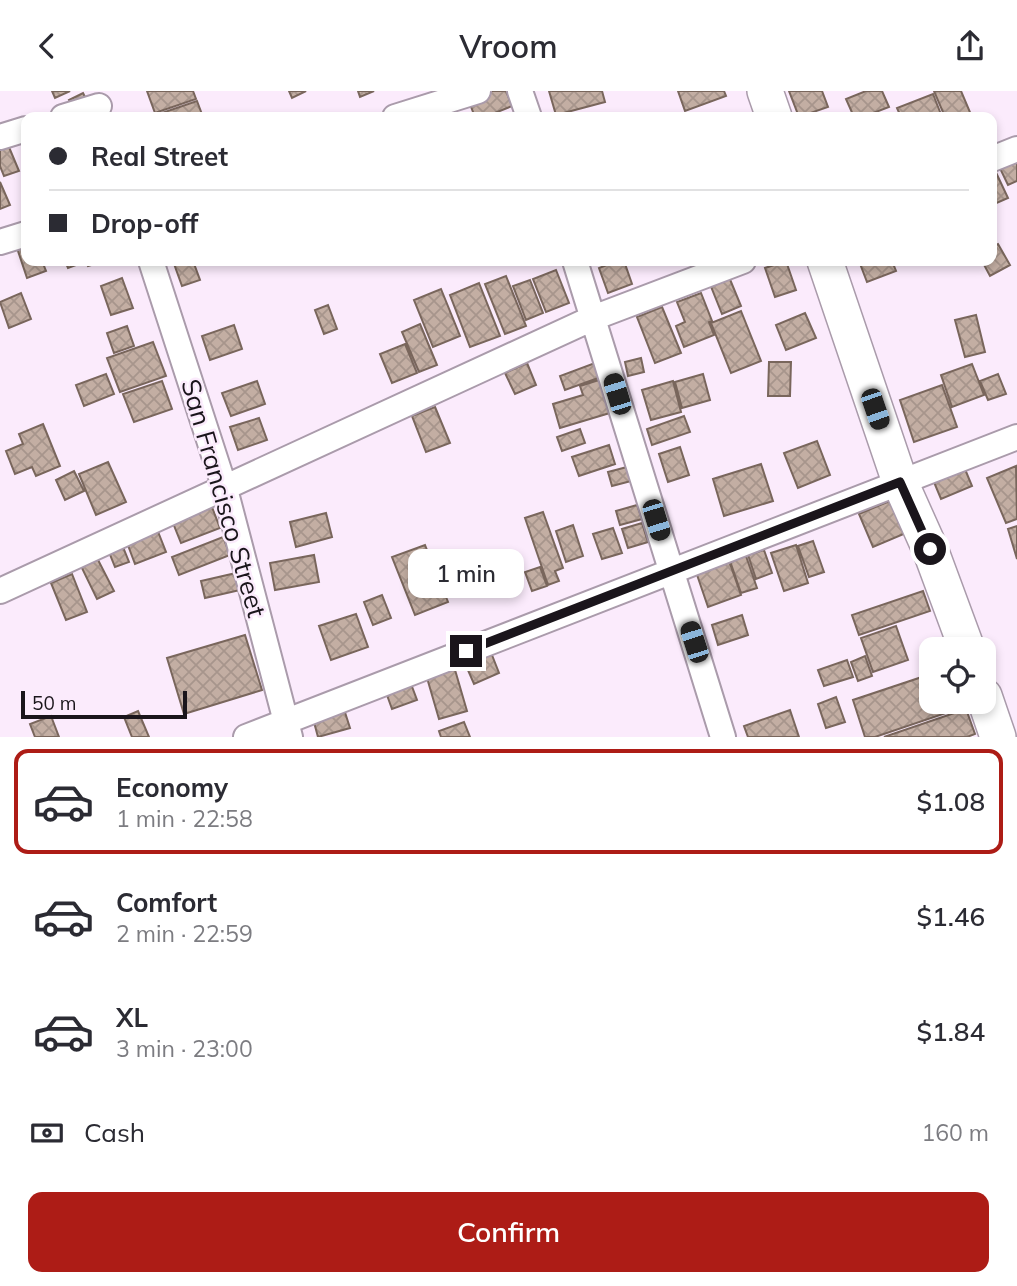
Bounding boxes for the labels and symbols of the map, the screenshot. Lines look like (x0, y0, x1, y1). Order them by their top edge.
car (601, 371, 634, 417)
street label: San Francisco Street (174, 375, 274, 621)
car (859, 386, 892, 432)
car (640, 497, 673, 543)
route start (914, 533, 946, 565)
callout: 1 min (408, 549, 524, 599)
car (678, 619, 711, 665)
route end (450, 635, 482, 667)
scale bar (21, 687, 187, 719)

